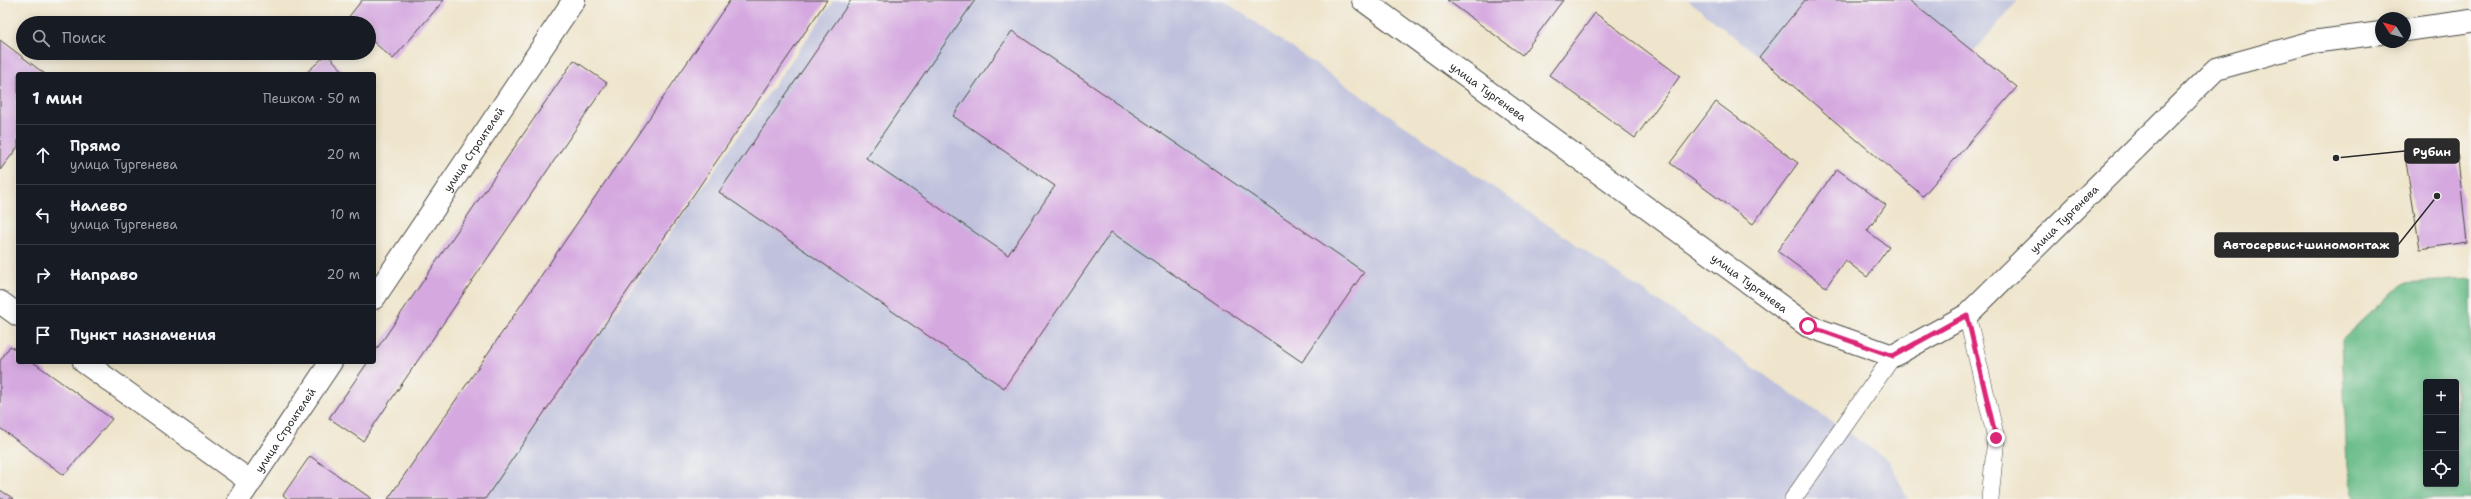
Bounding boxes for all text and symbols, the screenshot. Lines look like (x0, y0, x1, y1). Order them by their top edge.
north arrow (2375, 12, 2411, 48)
search box (16, 16, 376, 60)
icon: search (30, 27, 52, 49)
text: Поиск (62, 28, 106, 48)
street label: улица Тургенева (1447, 59, 1529, 125)
text: 1 мин (32, 87, 82, 109)
text: Пешком · 50 m (263, 90, 360, 107)
street label: улица Строителей (440, 104, 508, 195)
text: Прямо (70, 136, 120, 156)
callout: Рубин (2405, 139, 2459, 163)
icon: ahead (32, 144, 54, 166)
text: Рубин (2413, 144, 2451, 160)
text: 20 m (327, 146, 360, 163)
text: улица Тургенева (70, 156, 178, 173)
street label: улица Тургенева (2027, 182, 2102, 256)
text: Налево (70, 196, 128, 216)
icon: left (32, 204, 54, 226)
text: 10 m (330, 206, 360, 223)
text: улица Тургенева (70, 216, 178, 233)
callout: Автосервис+шиномонтаж (2215, 233, 2398, 257)
text: Автосервис+шиномонтаж (2223, 237, 2390, 253)
street label: улица Тургенева (1708, 250, 1791, 316)
icon: right (32, 264, 54, 286)
text: Направо (70, 265, 138, 285)
text: 20 m (327, 266, 360, 283)
route start (1799, 317, 1817, 335)
icon: arrive (32, 324, 54, 346)
text: Пункт назначения (70, 325, 216, 345)
map controls (2423, 379, 2459, 487)
button: + (2423, 379, 2459, 415)
street label: улица Строителей (251, 385, 319, 475)
button: − (2423, 415, 2459, 451)
route end (1987, 429, 2005, 447)
button: locate (2423, 451, 2459, 487)

